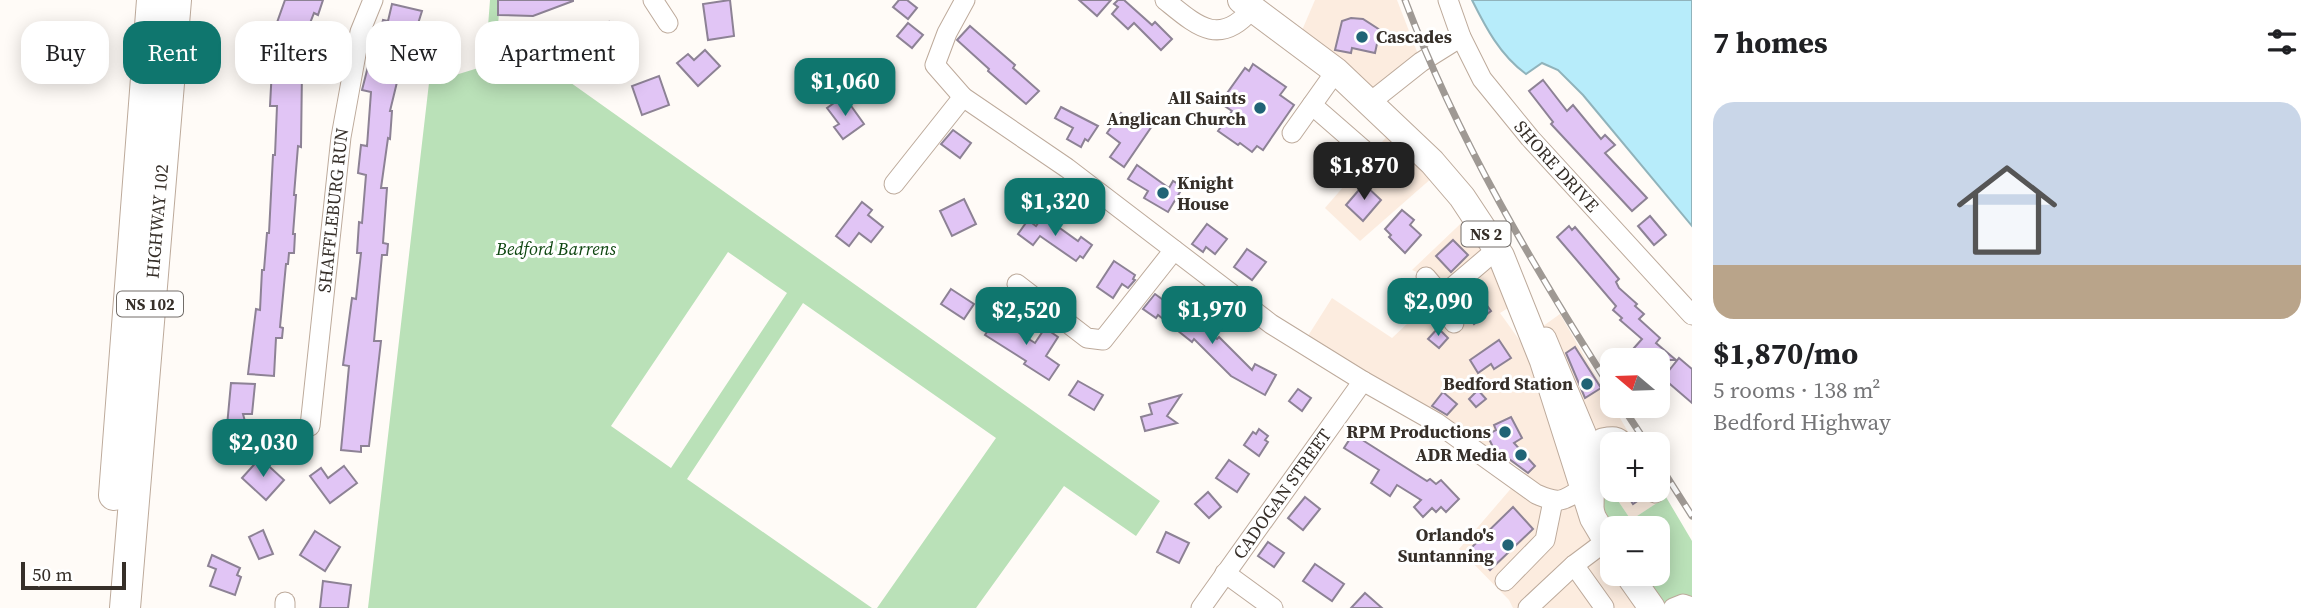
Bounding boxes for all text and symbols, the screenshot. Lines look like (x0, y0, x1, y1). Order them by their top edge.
chip: Buy (21, 21, 109, 84)
chip: Rent (123, 21, 221, 84)
chip: Filters (235, 21, 352, 84)
chip: New (366, 21, 461, 84)
chip: Apartment (475, 21, 639, 84)
text: 7 homes (1713, 22, 1828, 63)
icon: filters (2263, 23, 2301, 61)
place label: Cascades (1376, 24, 1452, 49)
marker: Cascades (1354, 29, 1370, 45)
pin: $1,060 (788, 58, 902, 118)
text: $1,060 (810, 65, 880, 97)
place label: All Saints Anglican Church (1107, 85, 1246, 131)
marker: All Saints Anglican Church (1252, 100, 1268, 116)
street label: SHORE DRIVE (1509, 115, 1605, 217)
street label: SHAFFLEBURG RUN (311, 126, 354, 294)
pin: $1,870 (1307, 142, 1421, 202)
icon: home (1944, 147, 2070, 273)
text: $1,870 (1329, 149, 1399, 181)
street label: HIGHWAY 102 (140, 163, 174, 279)
place label: Knight House (1177, 170, 1234, 216)
pin: $1,320 (998, 178, 1112, 238)
text: $1,320 (1020, 185, 1090, 217)
marker: Knight House (1155, 185, 1171, 201)
road number: NS 2 (1462, 222, 1510, 246)
park label: Bedford Barrens (495, 236, 616, 261)
pin: $2,090 (1381, 278, 1495, 338)
text: $2,090 (1403, 285, 1473, 317)
pin: $1,970 (1155, 286, 1269, 346)
pin: $2,520 (969, 288, 1083, 347)
road number: NS 102 (117, 292, 183, 316)
text: $1,970 (1177, 293, 1247, 325)
text: $2,520 (991, 294, 1061, 326)
text: $1,870/mo (1713, 333, 1858, 374)
north arrow (1600, 348, 1670, 418)
map controls (1600, 348, 1670, 586)
place label: Bedford Station (1443, 371, 1573, 396)
text: 5 rooms · 138 m² (1713, 374, 1880, 406)
marker: Bedford Station (1579, 376, 1595, 392)
text: Bedford Highway (1713, 406, 1891, 438)
place label: RPM Productions (1346, 419, 1491, 444)
pin: $2,030 (206, 420, 320, 479)
street label: CADOGAN STREET (1227, 423, 1337, 564)
marker: RPM Productions (1497, 424, 1513, 440)
text: $2,030 (228, 426, 298, 458)
button: + (1600, 432, 1670, 502)
place label: ADR Media (1416, 442, 1507, 467)
marker: ADR Media (1513, 447, 1529, 463)
button: − (1600, 516, 1670, 586)
place label: Orlando's Suntanning (1398, 522, 1494, 568)
marker: Orlando's Suntanning (1500, 537, 1516, 553)
scale bar (21, 559, 126, 591)
text: 50 m (32, 561, 73, 587)

